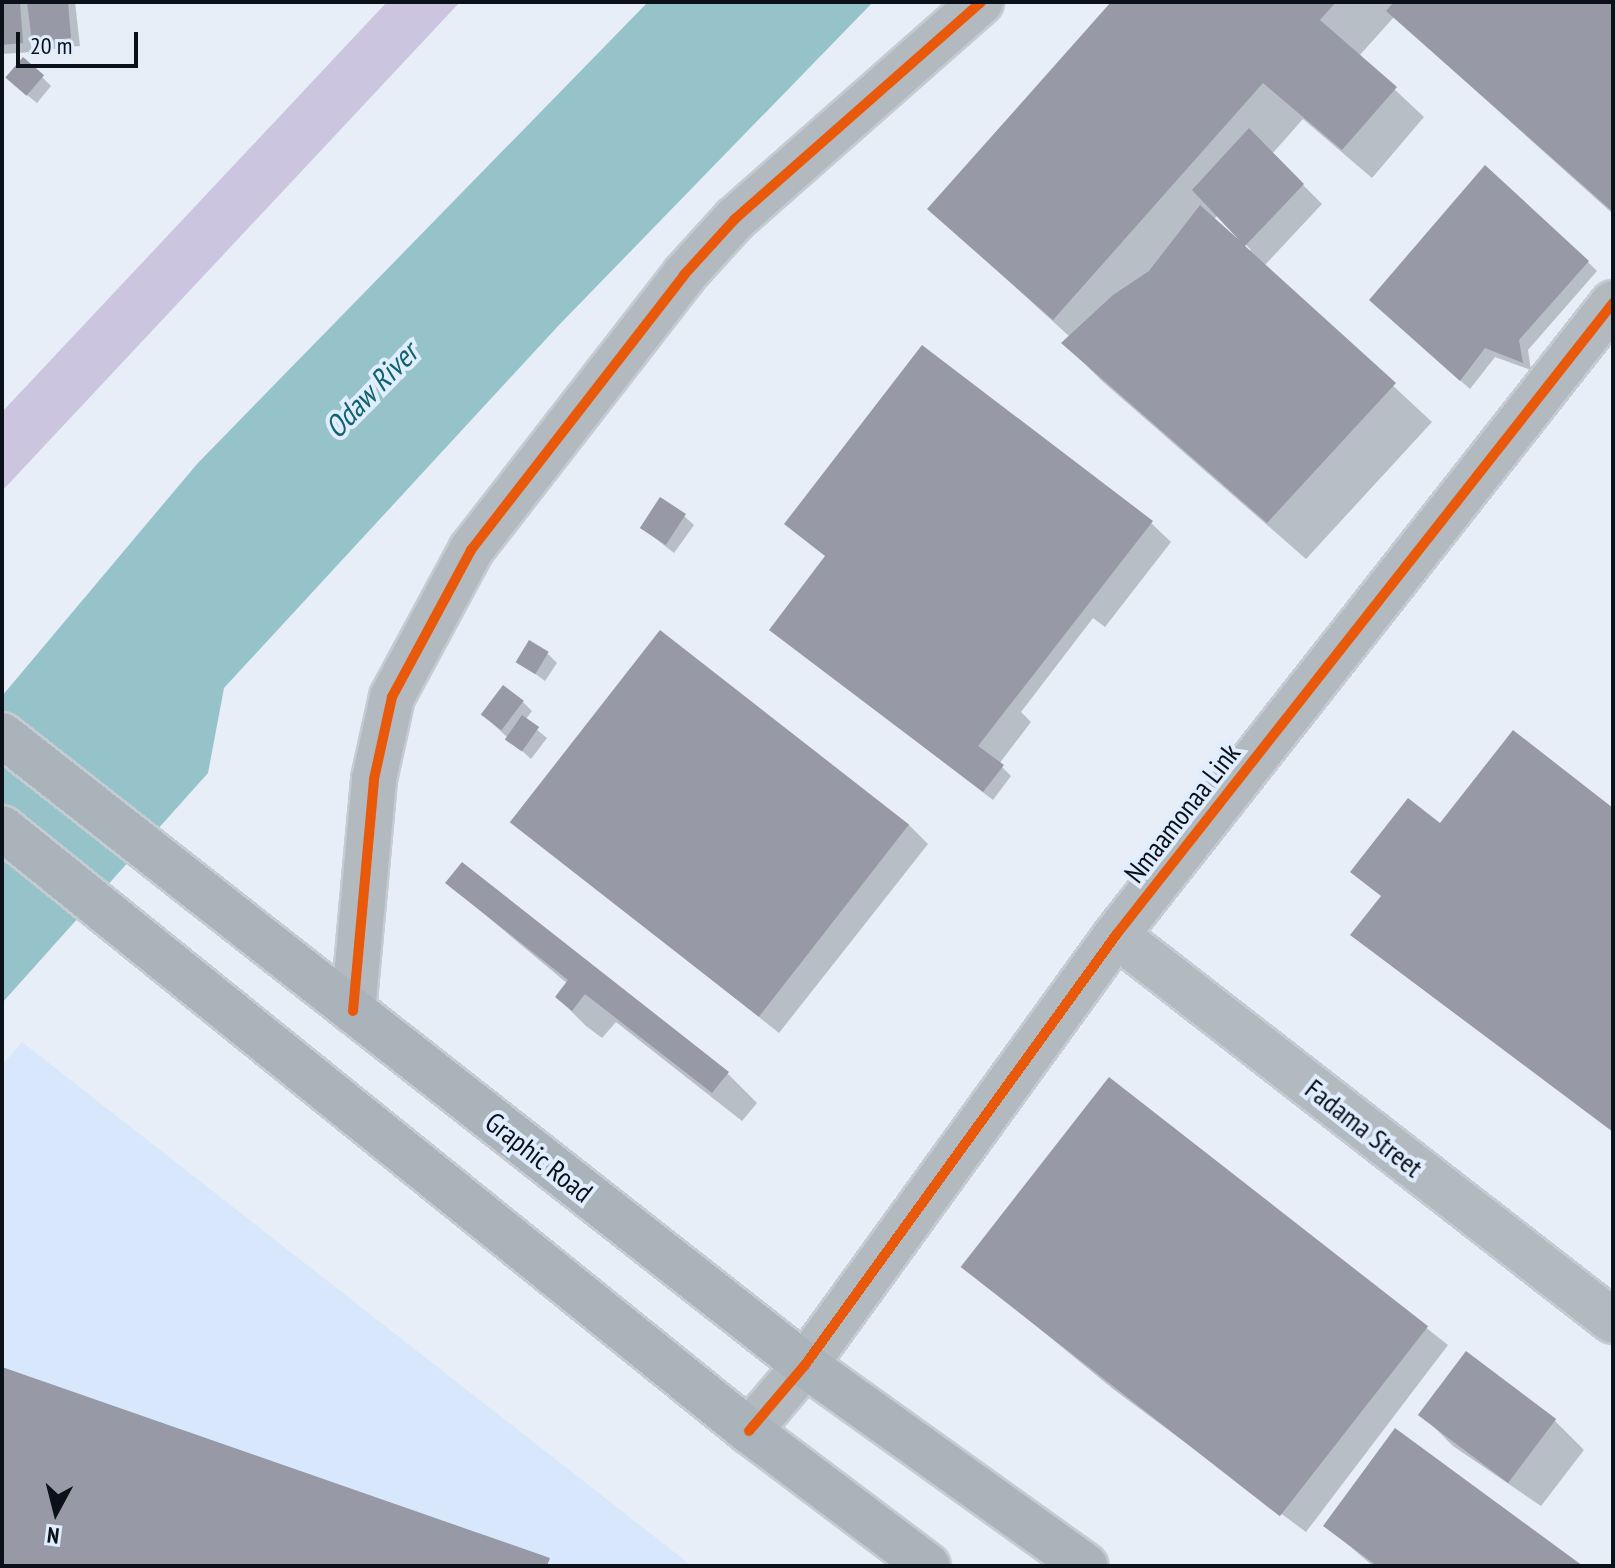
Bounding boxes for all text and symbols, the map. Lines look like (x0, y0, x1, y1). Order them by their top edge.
scale bar (20, 16, 142, 66)
text: 20 m (30, 30, 72, 61)
water label: Odaw River (317, 335, 425, 445)
street label: Nmaamonaa Link (1117, 737, 1247, 889)
street label: Fadama Street (1299, 1072, 1429, 1184)
street label: Graphic Road (479, 1105, 599, 1209)
north arrow (16, 1472, 96, 1552)
text: N (45, 1521, 61, 1550)

